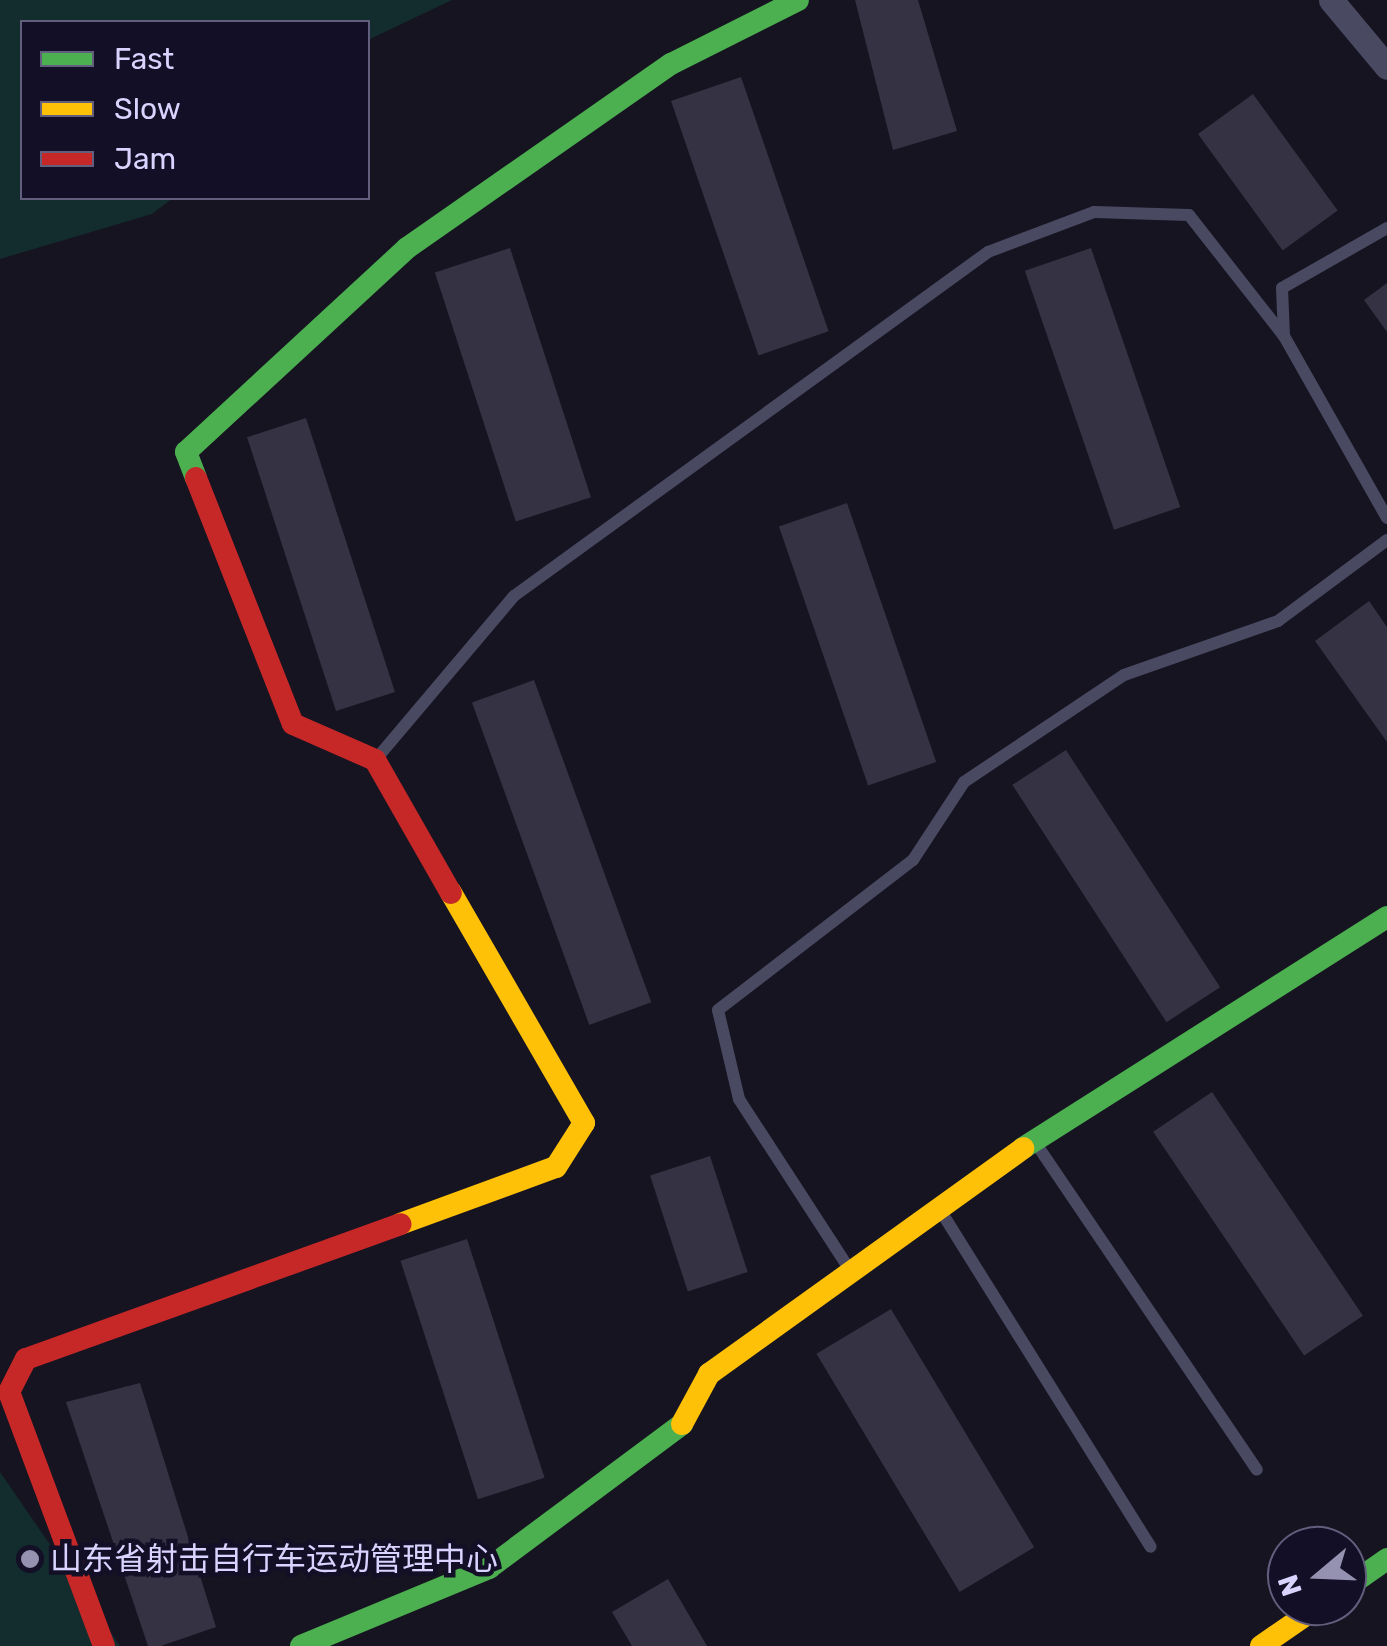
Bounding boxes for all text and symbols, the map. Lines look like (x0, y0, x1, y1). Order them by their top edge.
legend (20, 20, 370, 200)
text: Fast (114, 41, 174, 77)
text: Slow (114, 91, 181, 127)
text: Jam (114, 141, 176, 177)
north arrow (1267, 1526, 1367, 1626)
place label: 山东省射击自行车运动管理中心 (50, 1540, 498, 1578)
marker: 山东省射击自行车运动管理中心 (19, 1548, 41, 1570)
text: N (1271, 1570, 1309, 1600)

